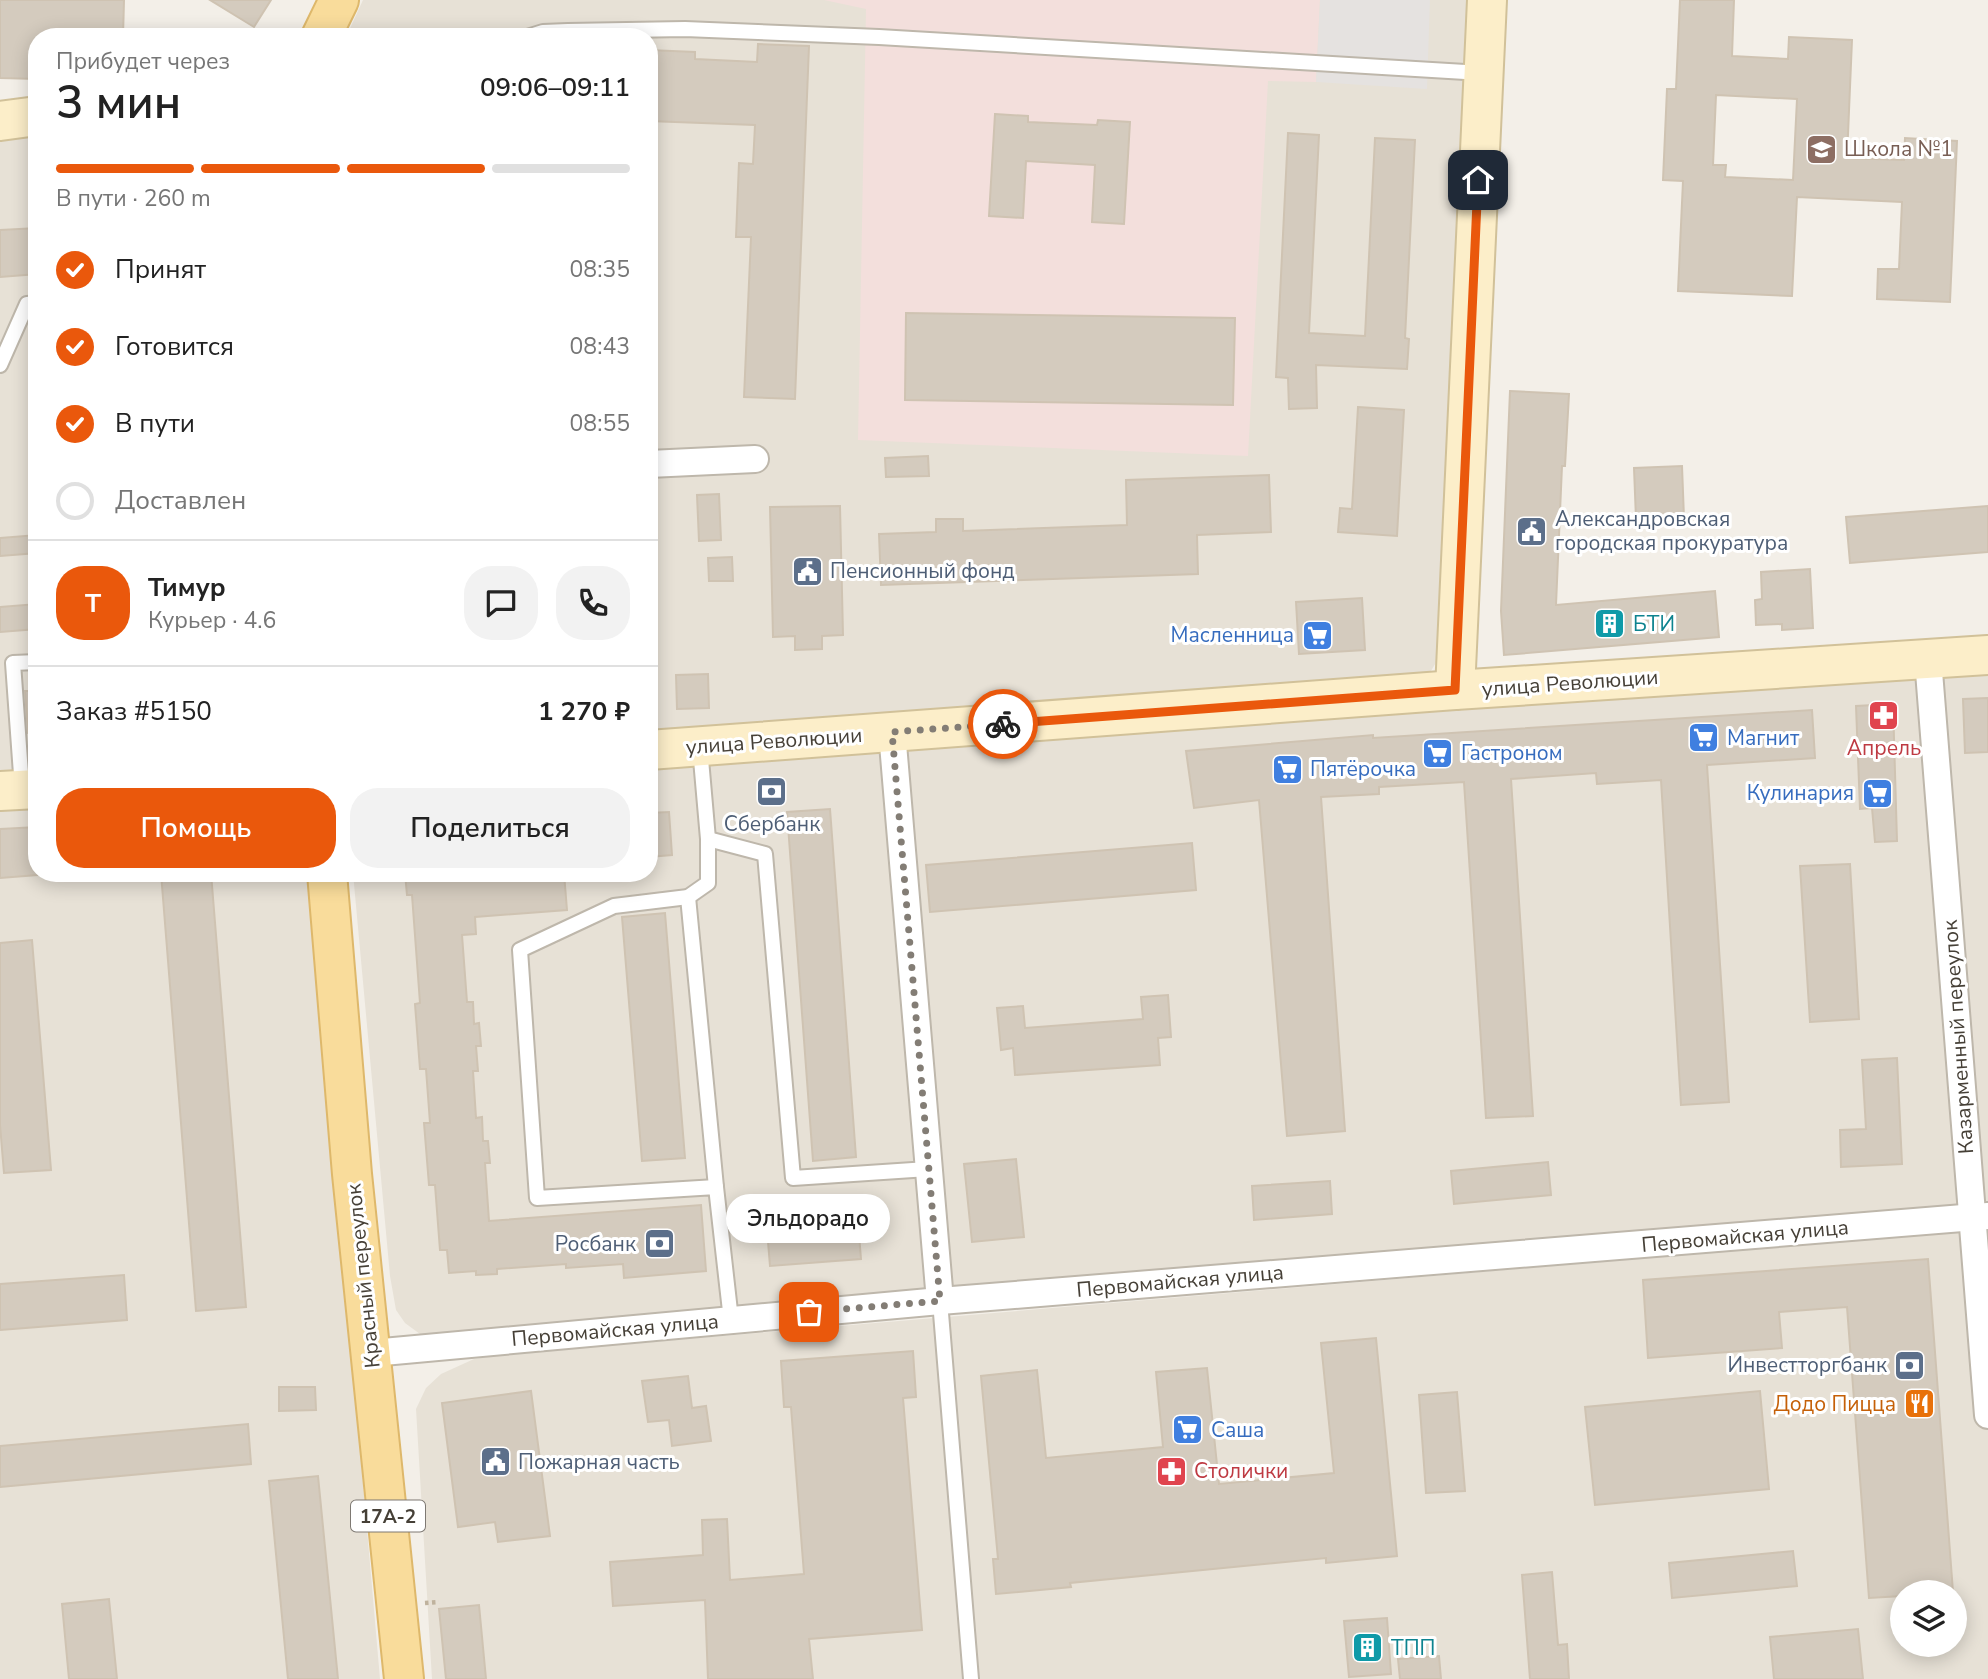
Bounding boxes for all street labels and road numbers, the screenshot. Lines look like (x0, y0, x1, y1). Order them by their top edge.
street label: улица Революции (1481, 663, 1659, 703)
street label: улица Революции (685, 721, 863, 761)
street label: Казарменный переулок (1936, 918, 1980, 1155)
street label: Красный переулок (339, 1182, 387, 1370)
street label: Первомайская улица (1640, 1213, 1850, 1259)
street label: Первомайская улица (1075, 1258, 1285, 1304)
street label: Первомайская улица (510, 1307, 720, 1353)
road number: 17А-2 (351, 1500, 425, 1532)

